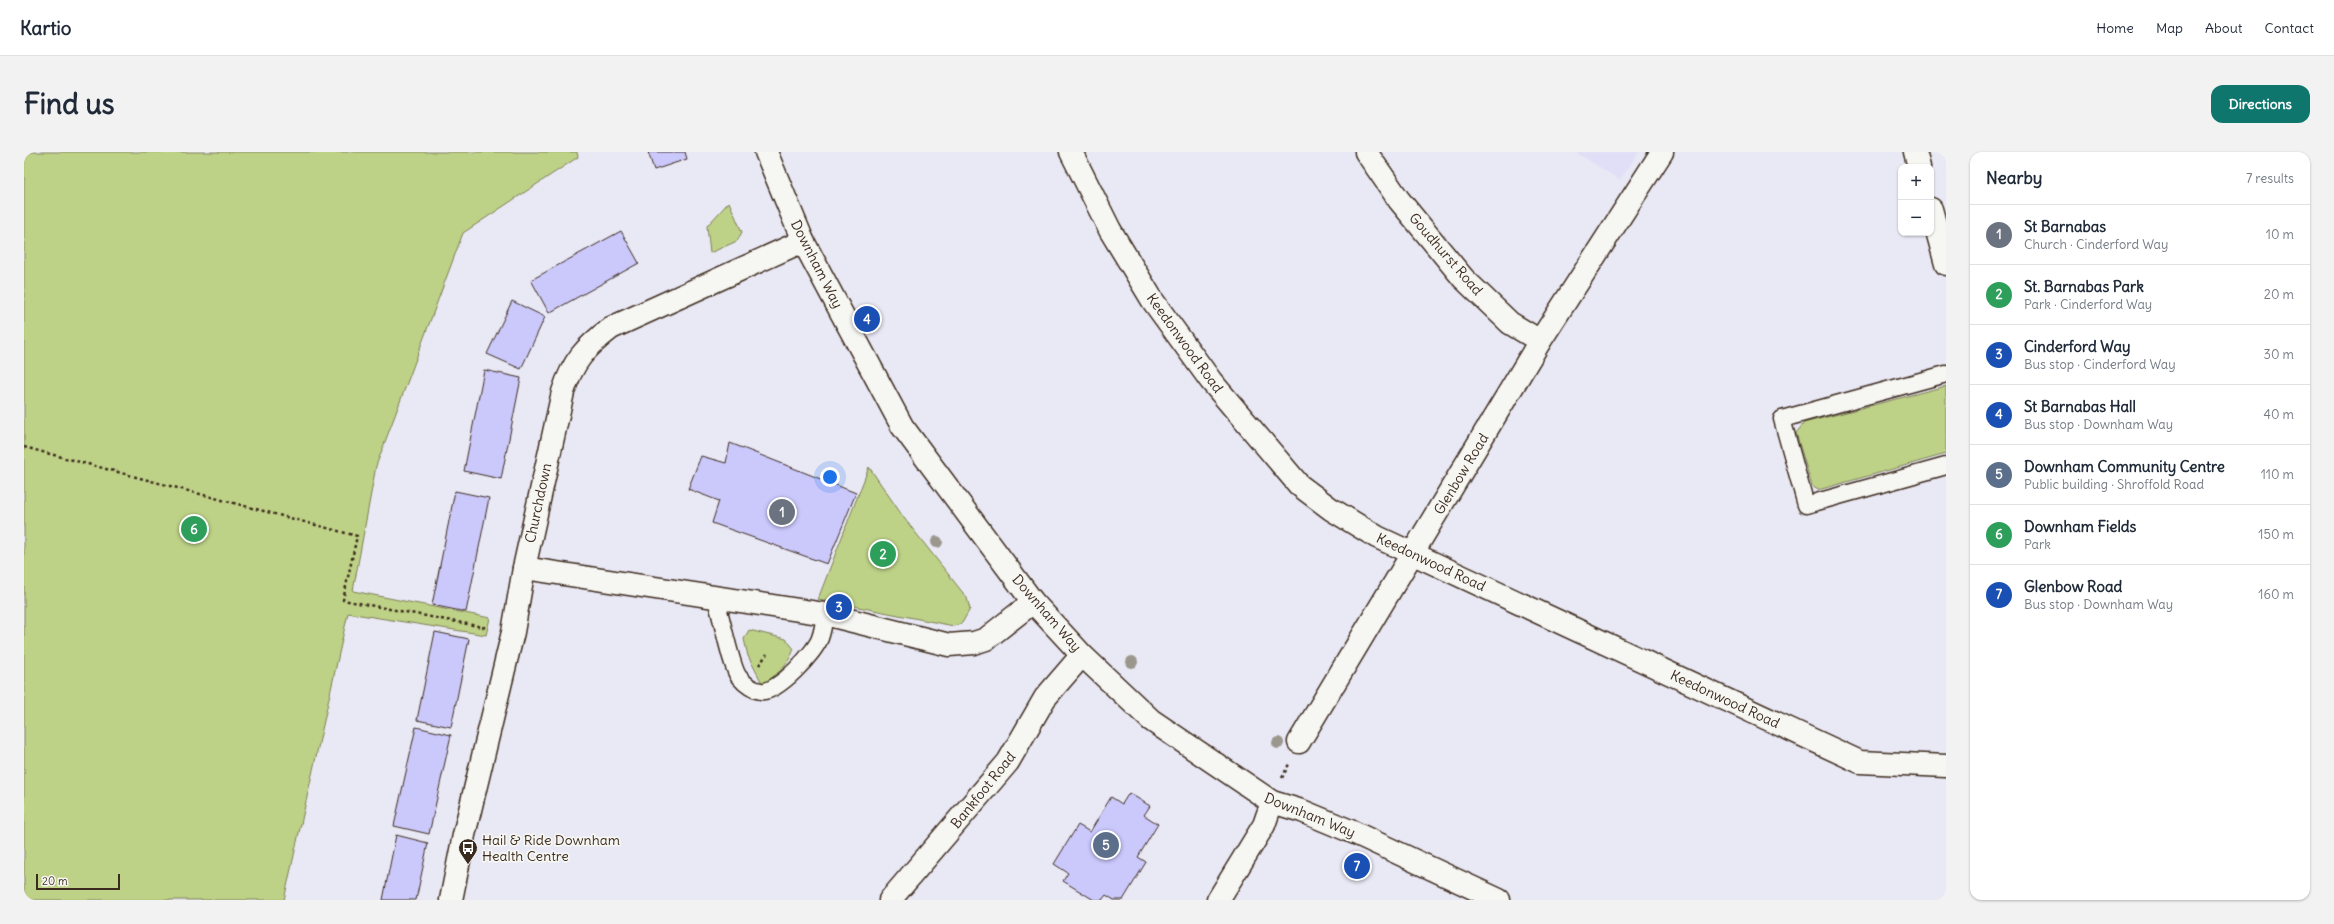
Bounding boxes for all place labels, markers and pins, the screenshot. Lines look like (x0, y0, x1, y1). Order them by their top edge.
pin: 4 (854, 304, 880, 334)
pin: 1 (769, 497, 795, 527)
pin: 6 (181, 514, 207, 544)
pin: 2 (870, 539, 896, 569)
pin: 3 (826, 592, 852, 622)
pin: 5 (1093, 830, 1119, 860)
place label: Hail & Ride Downham Health Centre (482, 831, 620, 865)
bus stop icon: Hail & Ride Downham Health Centre (457, 837, 479, 865)
pin: 7 (1344, 851, 1370, 881)

